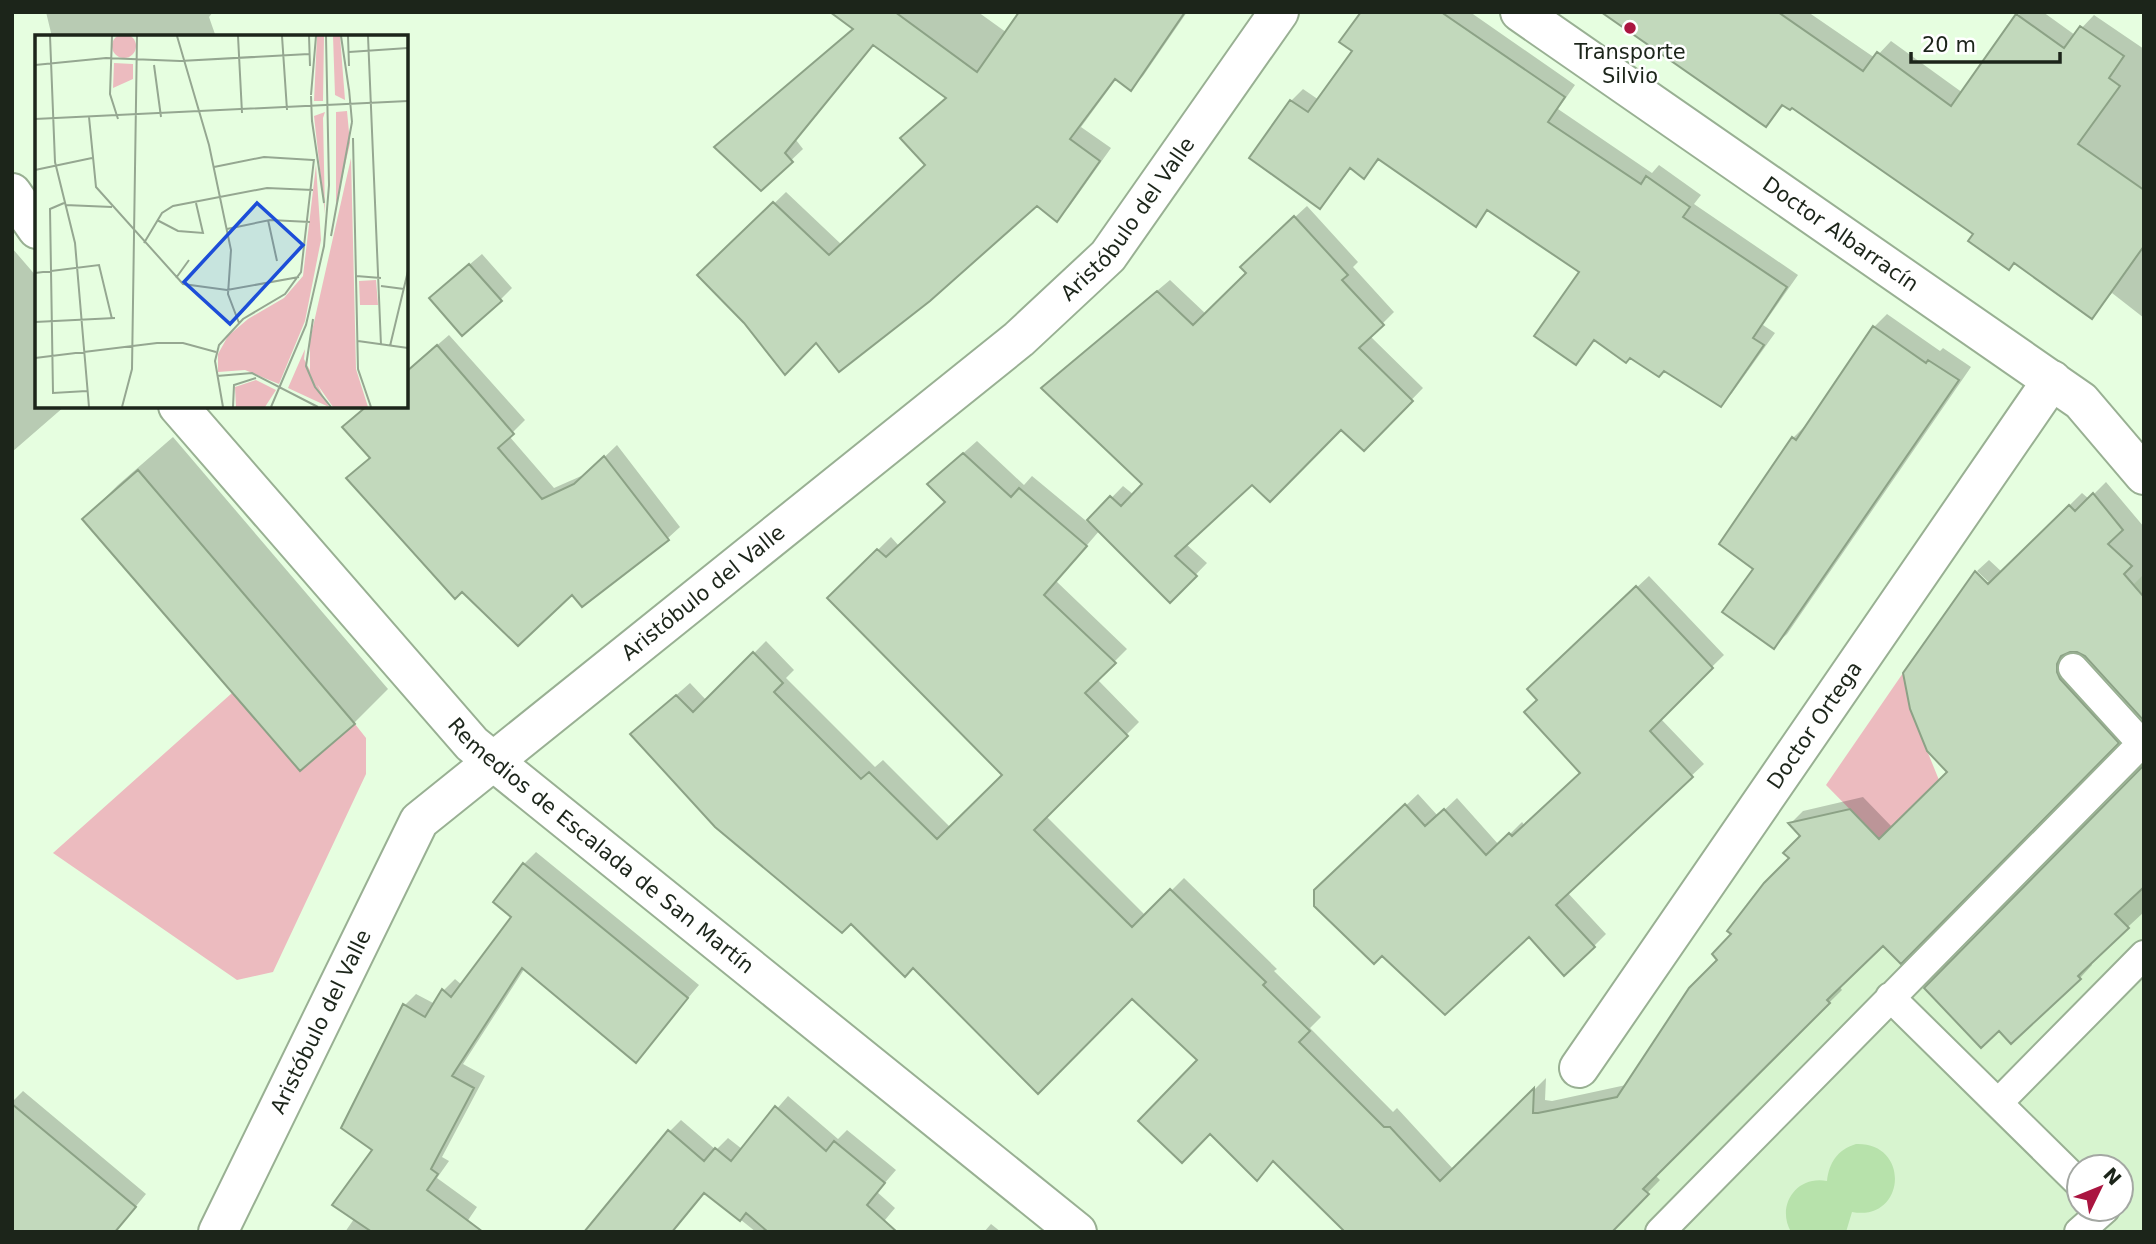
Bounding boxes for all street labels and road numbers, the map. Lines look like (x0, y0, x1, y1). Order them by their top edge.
street label: Aristóbulo del Valle (1056, 133, 1199, 306)
street label: Doctor Albarracín (1758, 172, 1923, 296)
street label: Aristóbulo del Valle (617, 520, 789, 665)
street label: Doctor Ortega (1762, 657, 1867, 794)
street label: Remedios de Escalada de San Martín (443, 713, 759, 978)
street label: Aristóbulo del Valle (266, 926, 376, 1118)

